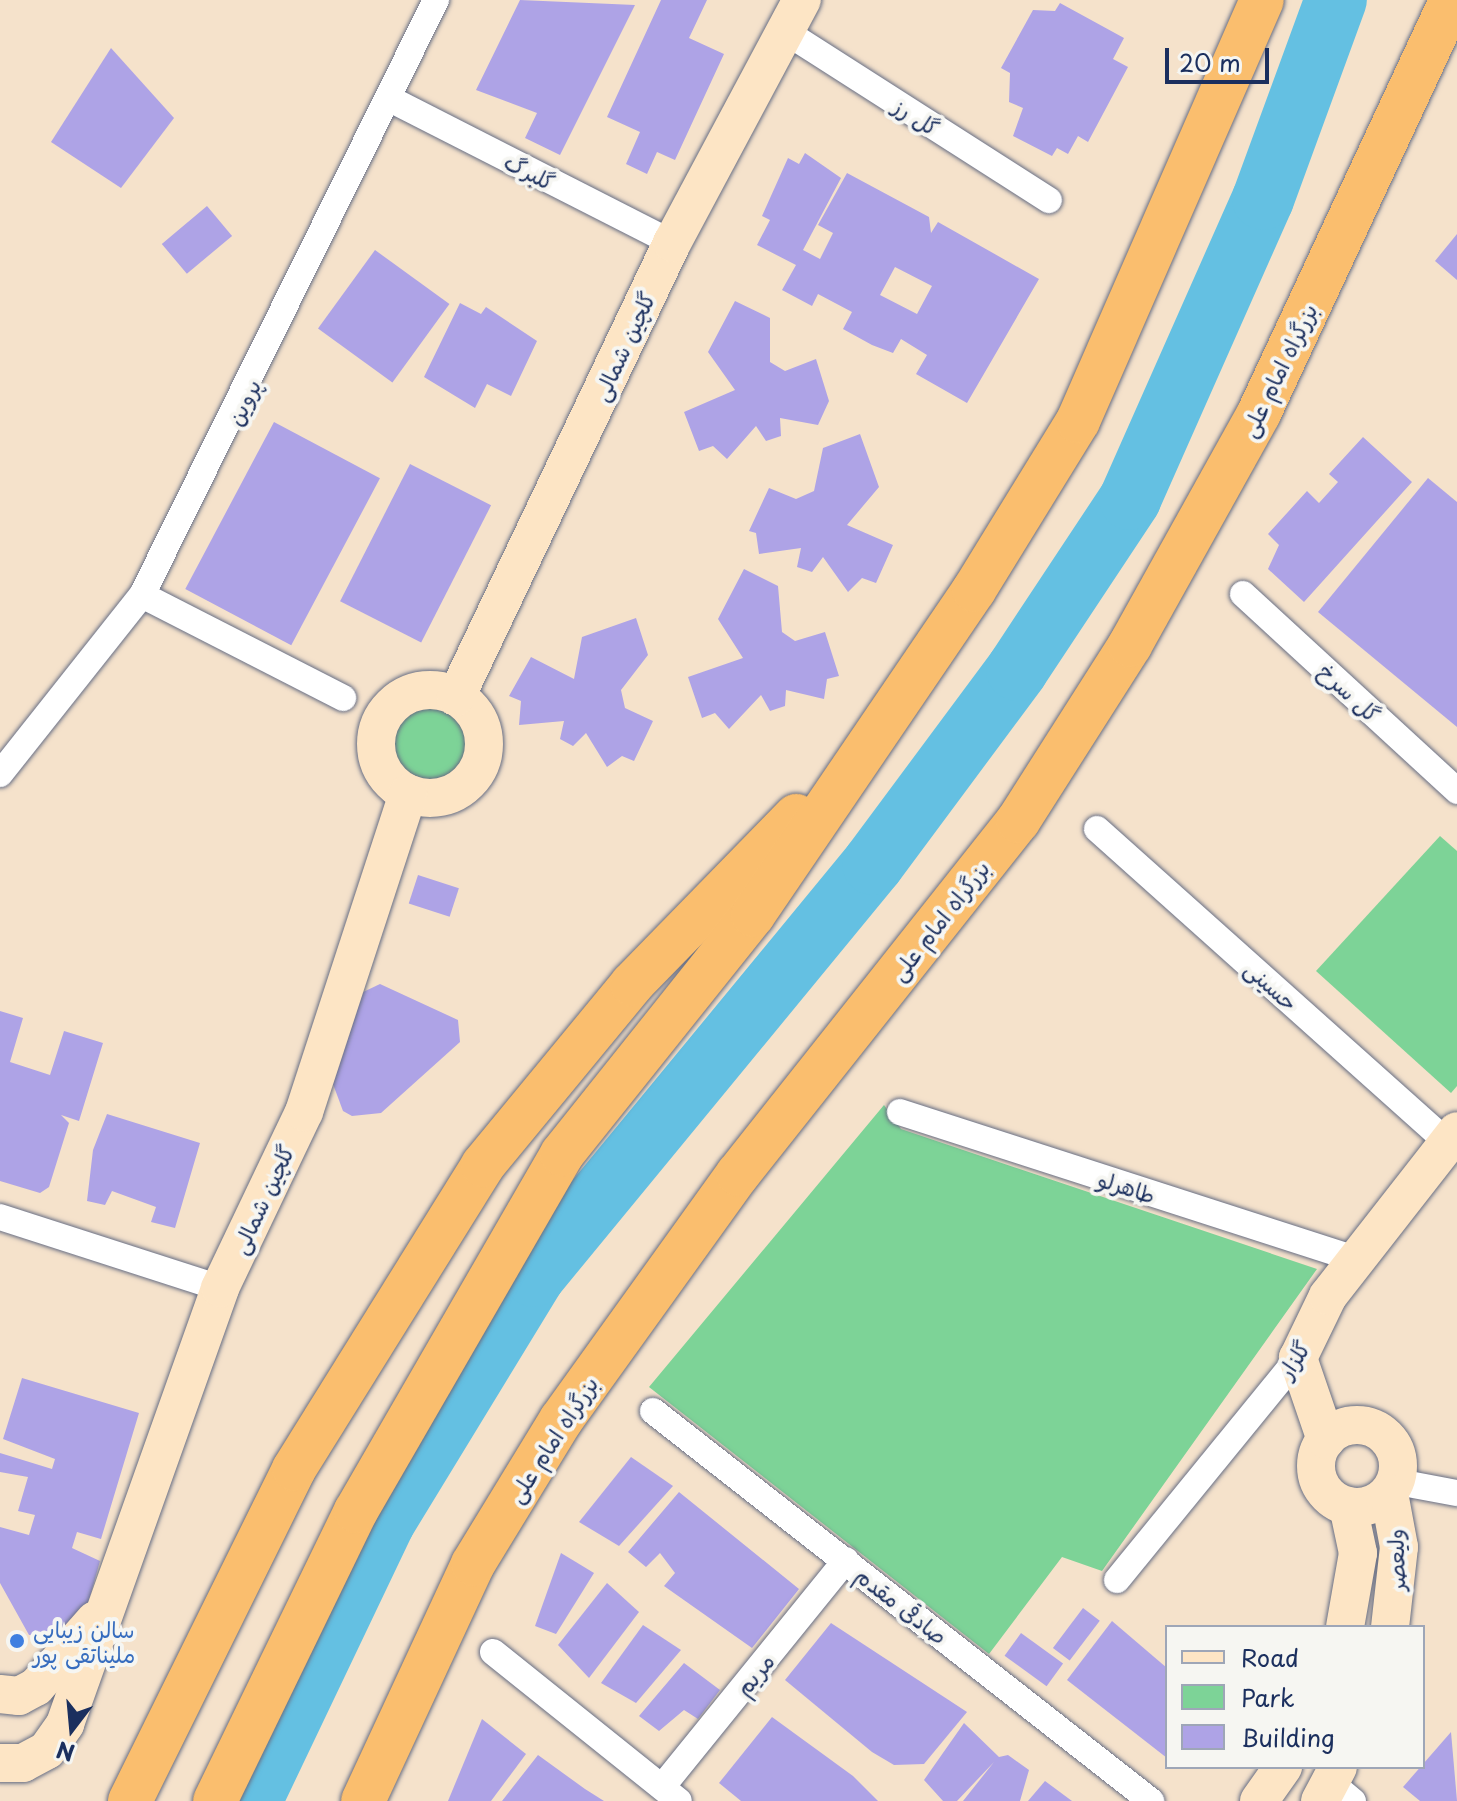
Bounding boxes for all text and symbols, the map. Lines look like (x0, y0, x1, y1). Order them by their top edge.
scale bar (1169, 32, 1273, 82)
text: 20 m (1179, 44, 1241, 80)
street label: گل رز (889, 92, 945, 140)
street label: گلبرگ (500, 147, 560, 195)
street label: گلچین شمالی (586, 287, 660, 405)
street label: بزرگراه امام علی (1234, 299, 1322, 441)
street label: پروین (221, 375, 265, 429)
street label: گل سرخ (1314, 657, 1386, 727)
street label: بزرگراه امام علی (884, 855, 994, 985)
street label: حسینی (1240, 955, 1304, 1015)
street label: گلچین شمالی (225, 1140, 299, 1258)
street label: طاهرلو (1095, 1164, 1159, 1208)
street label: گلزار (1271, 1335, 1315, 1383)
street label: بزرگراه امام علی (501, 1371, 603, 1507)
street label: ولیعصر (1381, 1529, 1409, 1591)
street label: صادقی مقدم (851, 1561, 953, 1649)
place label: سالن زیبایی ملیناتقی پور (33, 1615, 135, 1666)
legend (1165, 1625, 1425, 1769)
marker: سالن زیبایی ملیناتقی پور (8, 1632, 26, 1650)
text: Road (1241, 1639, 1299, 1675)
street label: مریم (729, 1648, 779, 1700)
text: Park (1241, 1679, 1295, 1715)
north arrow (32, 1689, 112, 1769)
text: Building (1241, 1719, 1335, 1755)
text: N (52, 1734, 78, 1771)

